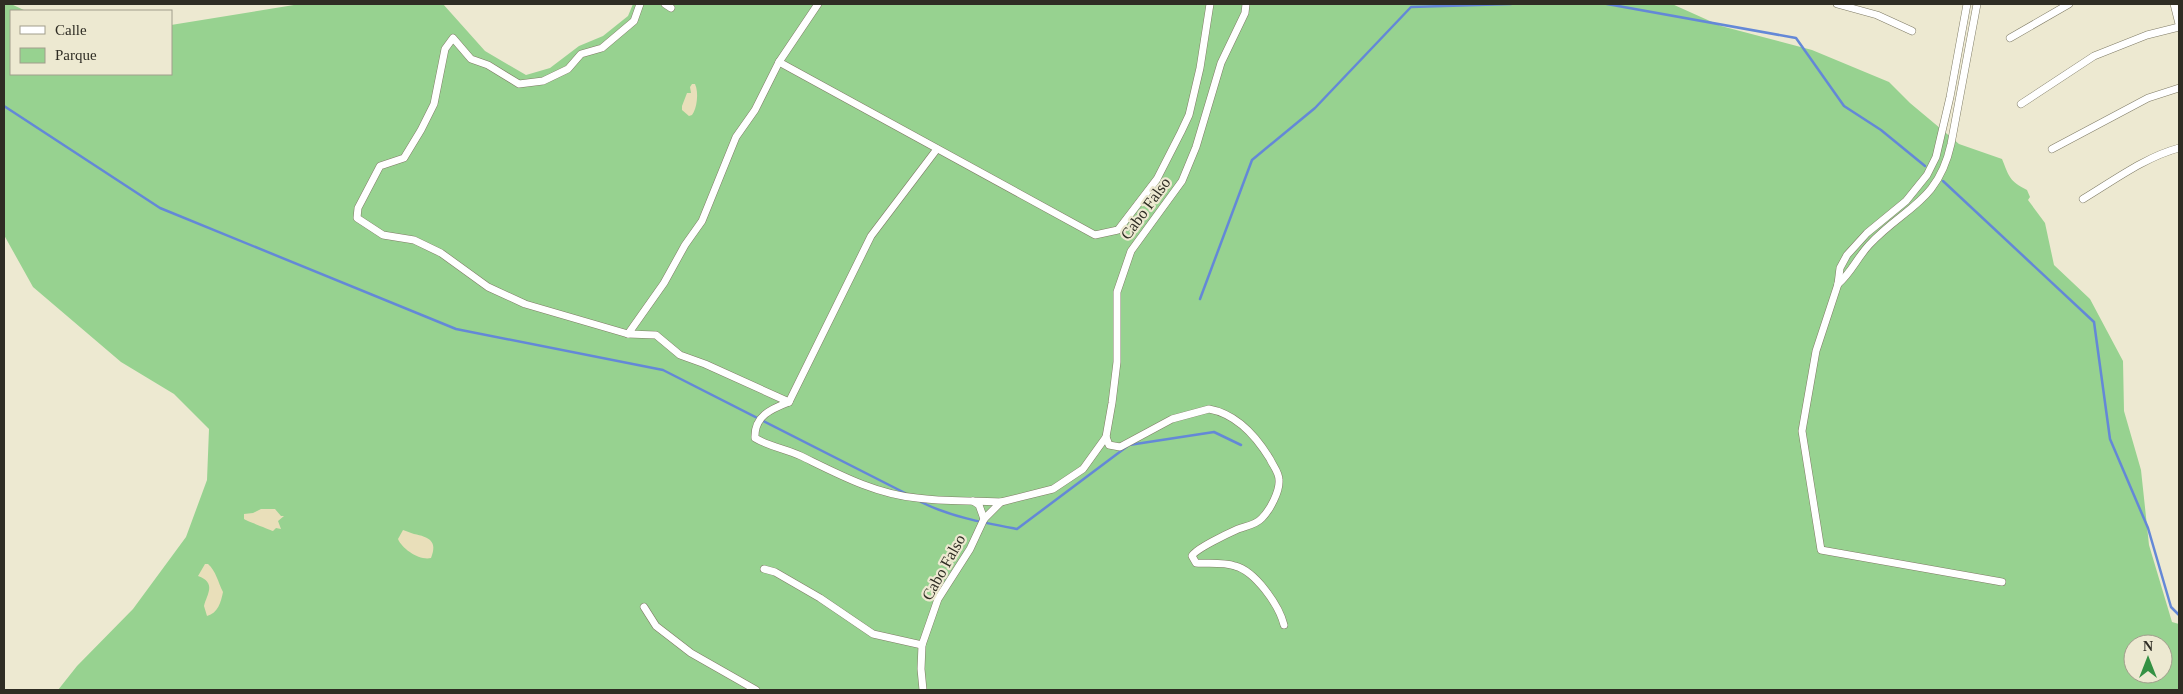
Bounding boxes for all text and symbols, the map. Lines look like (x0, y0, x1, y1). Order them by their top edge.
legend (10, 10, 172, 75)
text: Calle (55, 22, 87, 38)
text: Parque (55, 47, 97, 63)
street label: Cabo Falso (1117, 174, 1174, 243)
street label: Cabo Falso (918, 531, 968, 603)
north arrow (2123, 634, 2173, 684)
text: N (2143, 639, 2153, 654)

